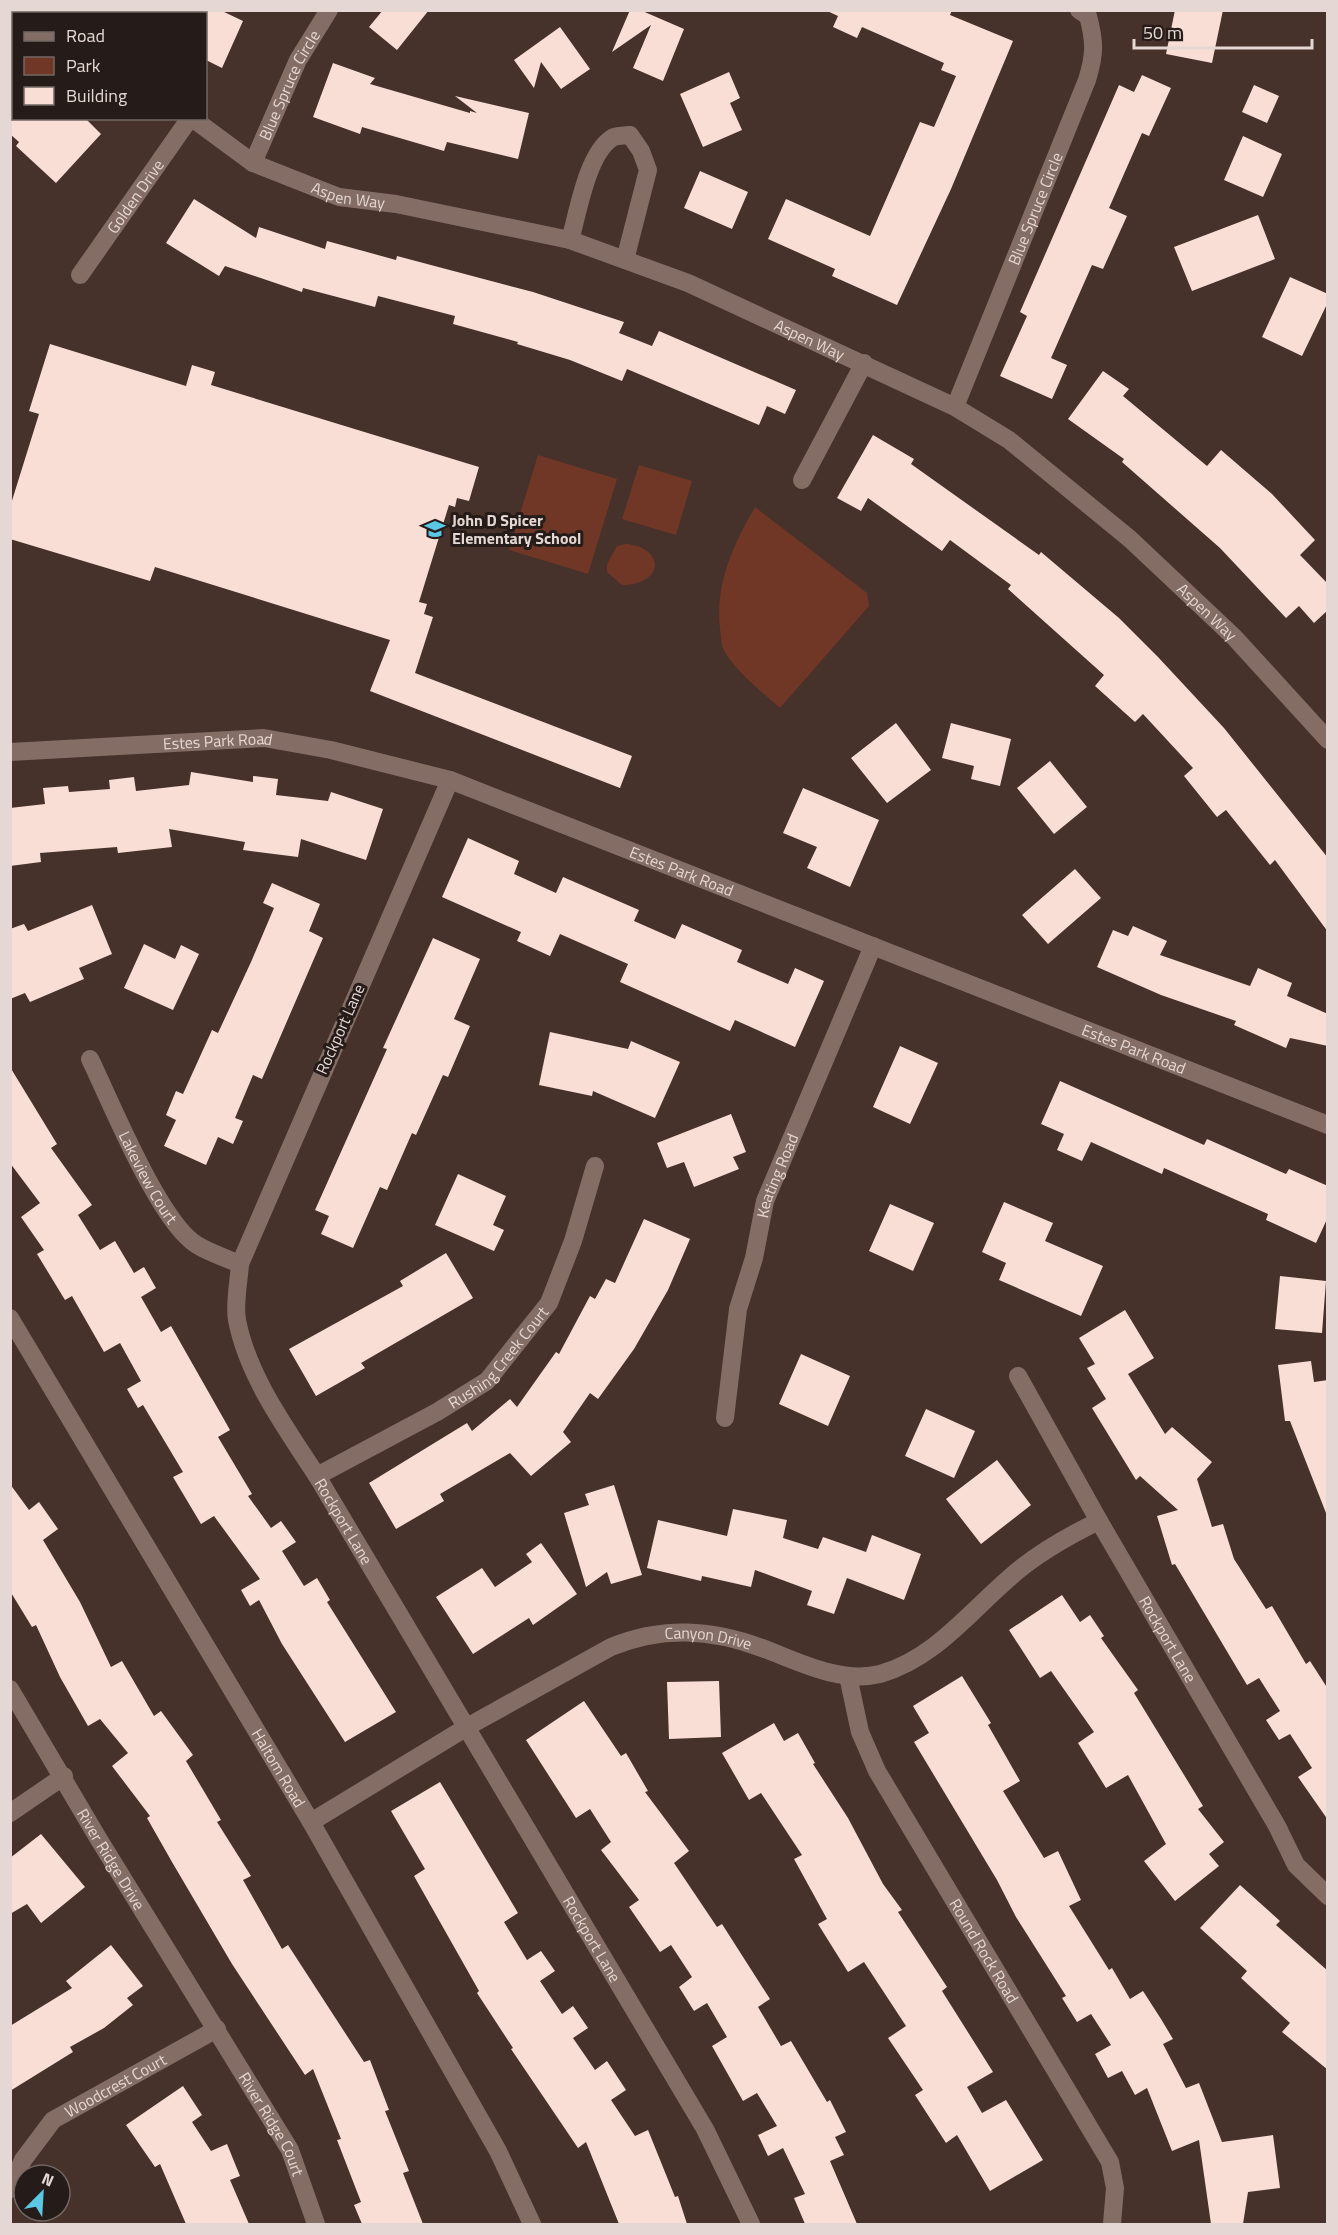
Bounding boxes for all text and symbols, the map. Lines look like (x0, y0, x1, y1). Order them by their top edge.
legend (12, 12, 207, 120)
scale bar (1134, 12, 1312, 50)
text: 50 m (1143, 19, 1182, 46)
text: Road (66, 22, 105, 49)
street label: Blue Spruce Circle (252, 25, 326, 144)
text: Park (66, 52, 101, 79)
text: Building (66, 82, 127, 109)
street label: Blue Spruce Circle (1002, 149, 1069, 269)
street label: Golden Drive (101, 154, 170, 238)
street label: Aspen Way (308, 175, 387, 215)
street label: Aspen Way (770, 313, 849, 366)
place label: John D Spicer Elementary School (452, 508, 581, 550)
school or university icon: John D Spicer Elementary School (423, 517, 447, 541)
street label: Aspen Way (1172, 577, 1243, 646)
street label: Estes Park Road (162, 726, 275, 756)
street label: Estes Park Road (626, 840, 737, 902)
street label: Rockport Lane (309, 980, 371, 1078)
street label: Estes Park Road (1078, 1017, 1189, 1080)
street label: Lakeview Court (113, 1127, 184, 1229)
street label: Keating Road (750, 1130, 804, 1220)
street label: Rushing Creek Court (443, 1301, 554, 1414)
street label: Rockport Lane (309, 1474, 379, 1569)
street label: Rockport Lane (1133, 1591, 1203, 1687)
street label: Canyon Drive (664, 1620, 755, 1656)
street label: Haltom Road (246, 1724, 312, 1812)
street label: River Ridge Drive (71, 1804, 151, 1914)
street label: Rockport Lane (557, 1891, 627, 1987)
street label: Round Rock Road (943, 1894, 1025, 2008)
street label: Woodcrest Court (60, 2047, 171, 2123)
street label: River Ridge Court (233, 2067, 310, 2180)
north arrow (12, 2163, 72, 2223)
text: N (38, 2166, 58, 2193)

